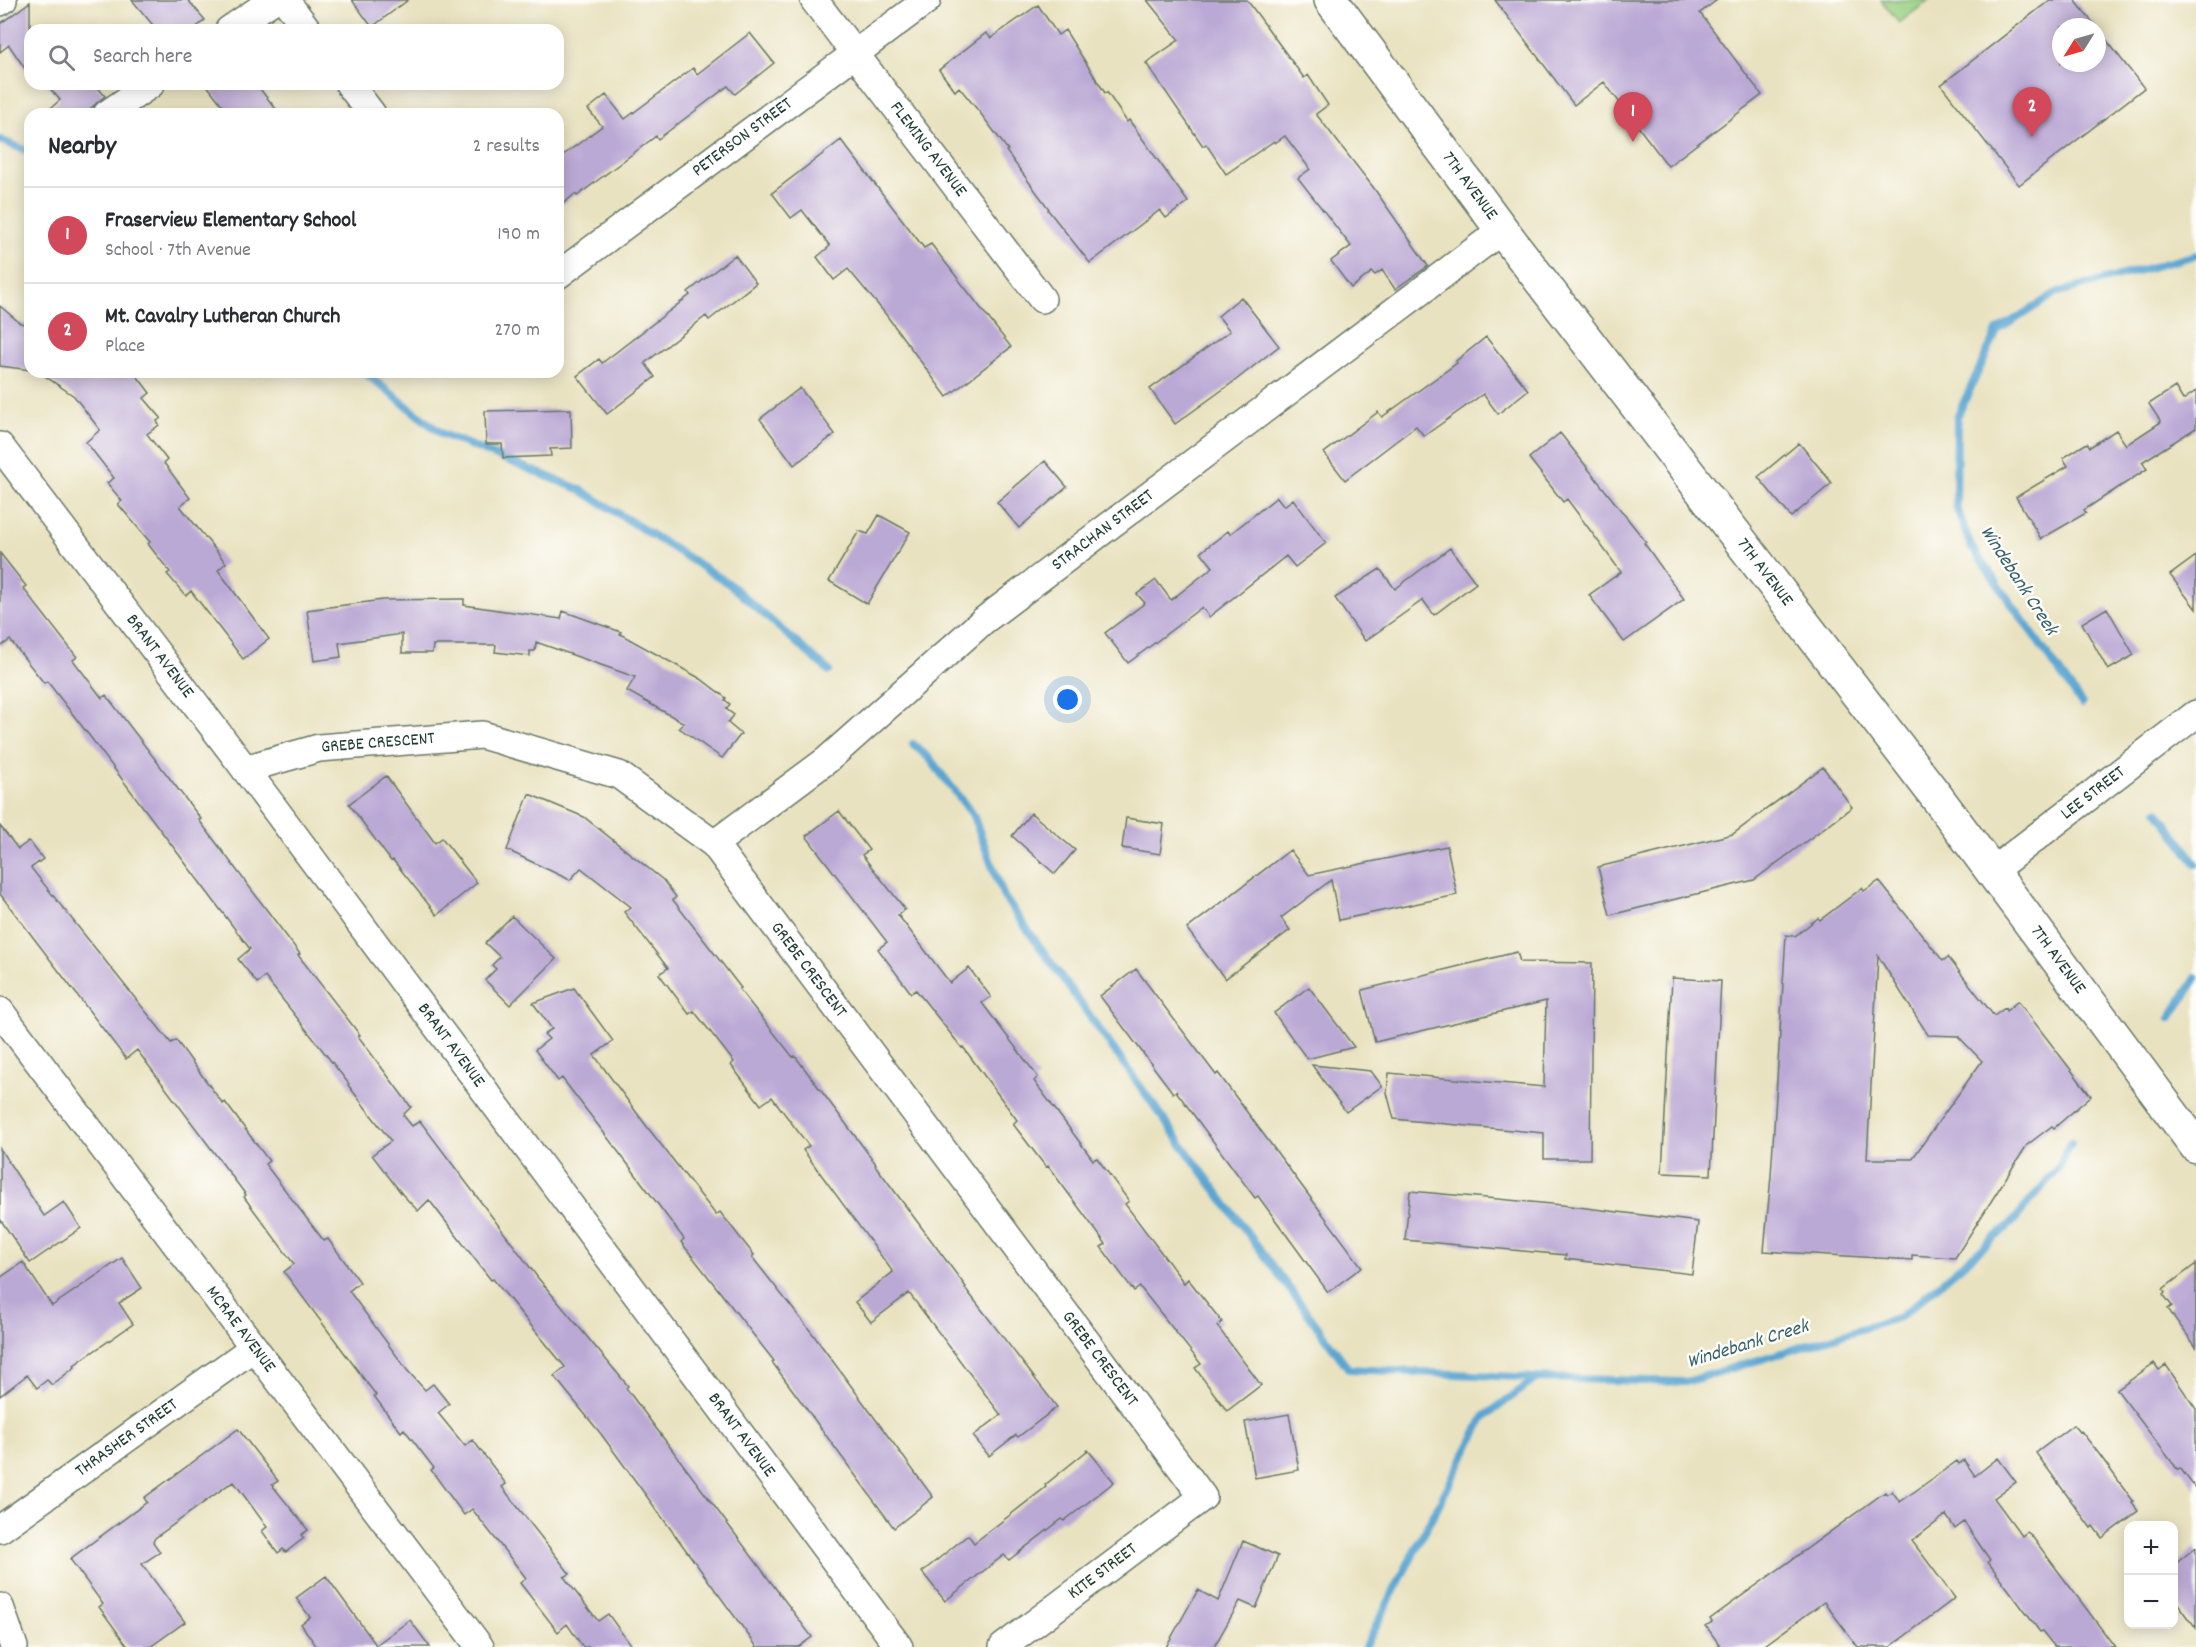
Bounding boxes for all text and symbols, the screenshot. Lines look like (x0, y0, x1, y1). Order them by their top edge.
north arrow (2052, 18, 2106, 72)
search box (24, 24, 564, 90)
icon: search (45, 41, 78, 74)
text: Search here (93, 42, 192, 73)
pin: 2 (2012, 88, 2052, 137)
street label: PETERSON STREET (687, 92, 798, 183)
pin: 1 (1614, 92, 1652, 142)
street label: FLEMING AVENUE (883, 96, 973, 203)
text: Nearby (48, 129, 116, 166)
text: 2 results (473, 133, 540, 161)
street label: 7TH AVENUE (1436, 147, 1503, 226)
text: Fraserview Elementary School (105, 206, 356, 237)
text: 1 (65, 221, 70, 249)
text: 190 m (497, 221, 540, 249)
text: School · 7th Avenue (105, 237, 251, 265)
text: Mt. Cavalry Lutheran Church (105, 302, 340, 333)
text: 2 (63, 317, 72, 345)
text: 270 m (494, 317, 540, 345)
text: Place (105, 333, 145, 361)
street label: STRACHAN STREET (1047, 484, 1159, 577)
water label: Windebank Creek (1972, 521, 2065, 643)
street label: 7TH AVENUE (1730, 533, 1799, 612)
street label: BRANT AVENUE (119, 609, 200, 704)
your location (1053, 685, 1082, 714)
street label: GREBE CRESCENT (320, 726, 436, 760)
street label: LEE STREET (2056, 760, 2131, 826)
street label: GREBE CRESCENT (764, 917, 853, 1023)
street label: 7TH AVENUE (2024, 920, 2092, 999)
street label: BRANT AVENUE (411, 998, 491, 1093)
street label: MCRAE AVENUE (199, 1281, 281, 1378)
street label: GREBE CRESCENT (1056, 1306, 1144, 1412)
water label: Windebank Creek (1684, 1313, 1814, 1377)
street label: BRANT AVENUE (701, 1388, 781, 1483)
street label: THRASHER STREET (70, 1393, 183, 1484)
map controls (2124, 1521, 2178, 1629)
button: + (2124, 1521, 2178, 1575)
street label: KITE STREET (1063, 1538, 1143, 1606)
button: − (2124, 1575, 2178, 1629)

